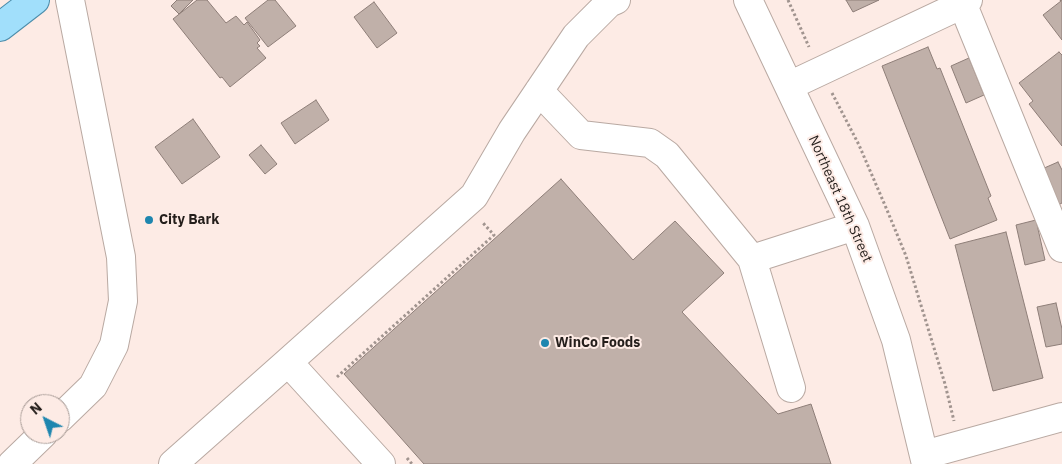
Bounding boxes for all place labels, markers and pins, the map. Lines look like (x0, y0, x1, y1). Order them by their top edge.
place label: City Bark (159, 212, 219, 228)
marker: City Bark (143, 214, 155, 226)
place label: WinCo Foods (555, 335, 640, 351)
marker: WinCo Foods (539, 337, 551, 349)

